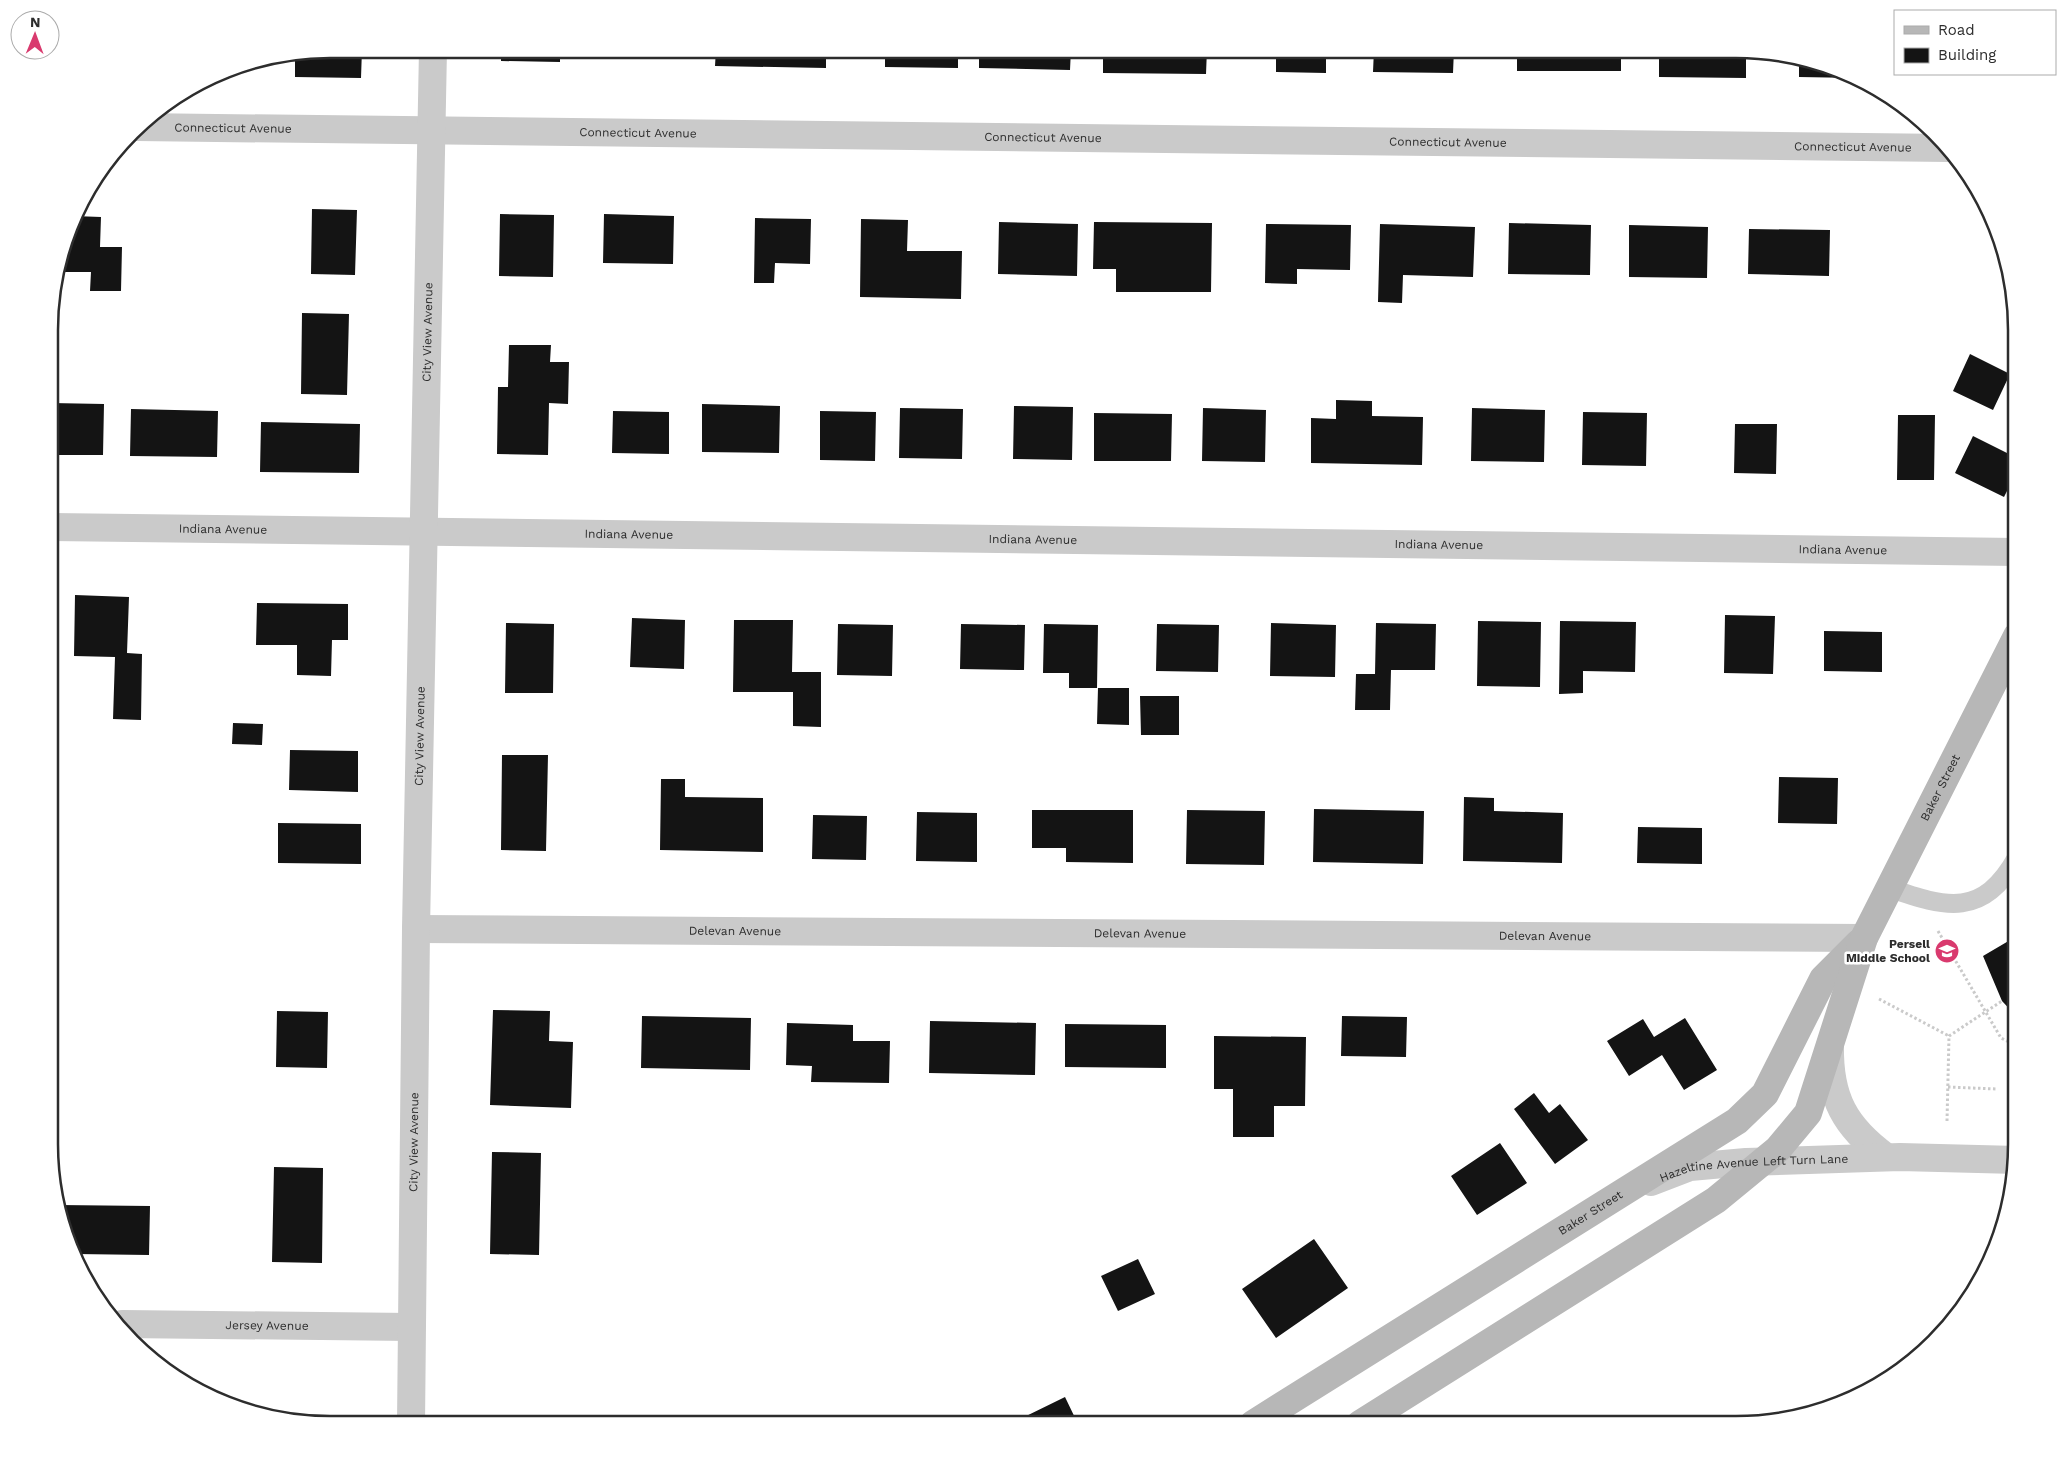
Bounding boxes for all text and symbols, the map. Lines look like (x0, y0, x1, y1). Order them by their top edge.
north arrow (10, 10, 60, 60)
legend (1894, 10, 2056, 75)
text: N (30, 14, 41, 30)
text: Road (1938, 21, 1975, 39)
text: Building (1938, 46, 1996, 64)
street label: Connecticut Avenue (174, 120, 292, 136)
street label: Connecticut Avenue (579, 125, 697, 140)
street label: Connecticut Avenue (984, 130, 1102, 145)
street label: Connecticut Avenue (1389, 135, 1507, 150)
street label: Connecticut Avenue (1794, 139, 1912, 155)
street label: City View Avenue (420, 282, 435, 382)
street label: Indiana Avenue (179, 522, 267, 537)
street label: Indiana Avenue (585, 527, 673, 542)
street label: Indiana Avenue (989, 532, 1077, 547)
street label: Indiana Avenue (1395, 537, 1483, 552)
street label: Indiana Avenue (1798, 542, 1887, 557)
street label: City View Avenue (412, 686, 428, 786)
street label: Baker Street (1917, 752, 1963, 823)
street label: Delevan Avenue (689, 924, 781, 938)
street label: Delevan Avenue (1094, 926, 1186, 941)
street label: Delevan Avenue (1499, 929, 1591, 943)
place label: Persell Middle School (1846, 937, 1930, 965)
school or university icon: Persell Middle School (1934, 938, 1960, 964)
street label: City View Avenue (406, 1092, 421, 1192)
street label: Hazeltine Avenue Left Turn Lane (1658, 1152, 1849, 1185)
street label: Baker Street (1556, 1187, 1625, 1238)
street label: Jersey Avenue (225, 1318, 309, 1333)

